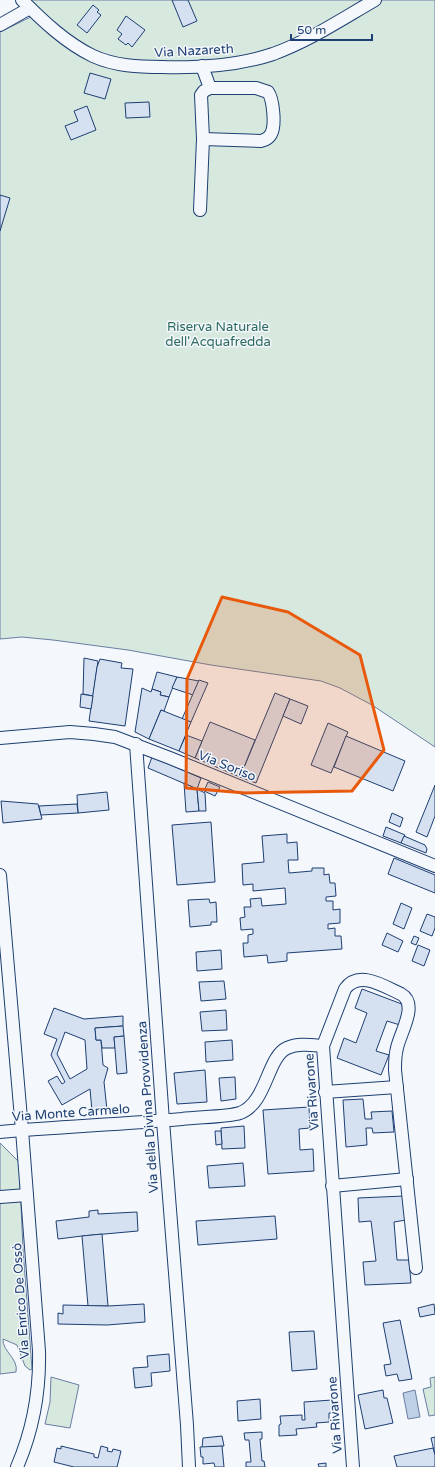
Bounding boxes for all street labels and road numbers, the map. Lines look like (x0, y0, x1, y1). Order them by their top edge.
street label: Via Nazareth (154, 41, 234, 61)
street label: Via Soriso (196, 747, 258, 785)
street label: Via della Divina Provvidenza (134, 1020, 162, 1194)
street label: Via Rivarone (301, 1053, 323, 1131)
street label: Via Monte Carmelo (11, 1101, 131, 1125)
street label: Via Enrico De Ossò (9, 1242, 33, 1360)
street label: Via Rivarone (324, 1376, 346, 1454)

